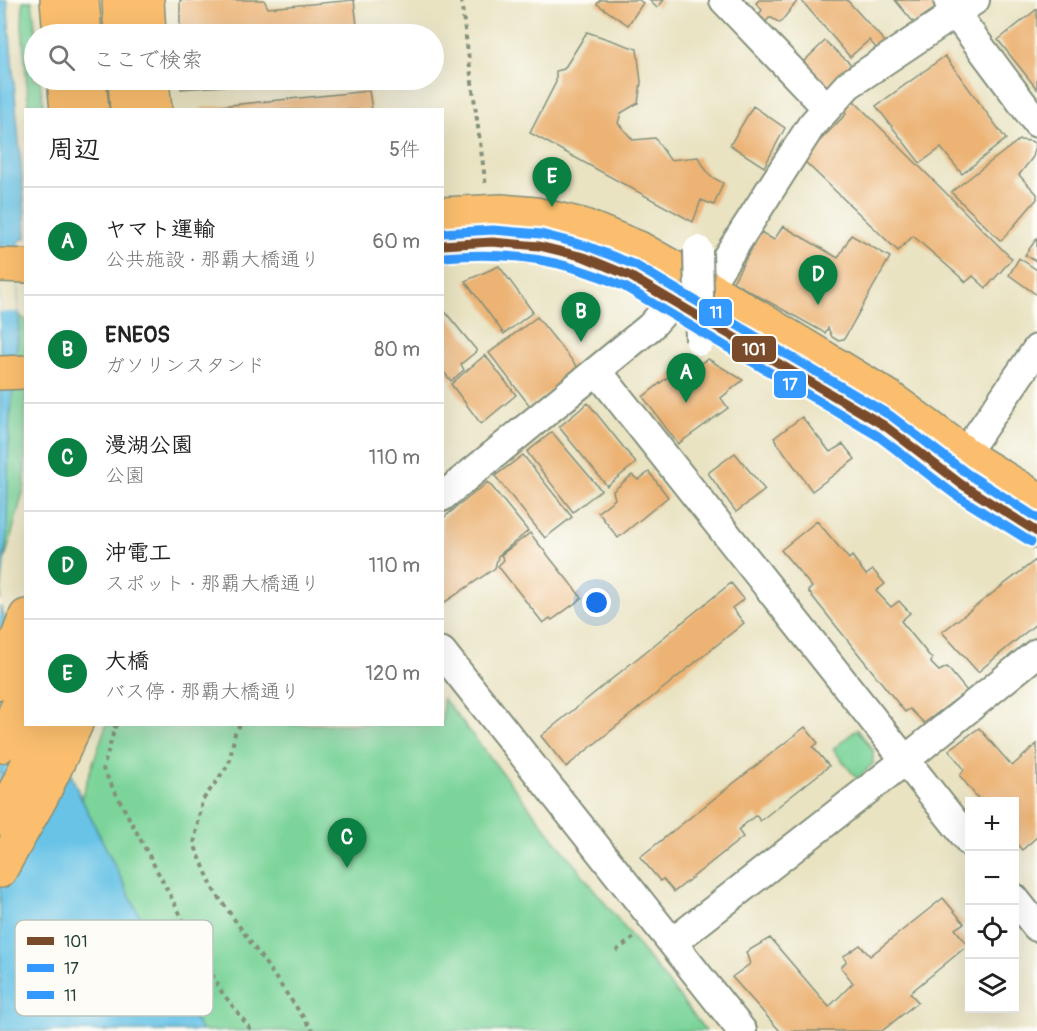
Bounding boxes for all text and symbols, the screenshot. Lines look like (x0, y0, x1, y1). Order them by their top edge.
search box (24, 24, 444, 90)
icon: search (45, 41, 78, 74)
text: ここで検索 (93, 46, 203, 74)
text: 周辺 (48, 134, 100, 166)
text: 5件 (389, 137, 420, 162)
pin: E (532, 158, 572, 207)
text: ヤマト運輸 (105, 215, 215, 243)
text: A (61, 229, 74, 254)
text: 60 m (373, 229, 420, 254)
text: 公共施設 · 那覇大橋通り (105, 247, 320, 272)
pin: D (798, 256, 838, 305)
pin: B (562, 292, 600, 342)
line badge: 11 (698, 298, 733, 327)
text: 11 (710, 303, 722, 323)
text: ENEOS (105, 321, 170, 349)
line badge: 101 (731, 335, 777, 363)
text: B (62, 337, 73, 362)
text: 80 m (374, 337, 420, 362)
text: 101 (742, 340, 766, 360)
text: ガソリンスタンド (105, 353, 265, 378)
pin: A (666, 354, 706, 403)
line badge: 17 (773, 370, 807, 399)
text: 17 (783, 375, 798, 395)
text: 漫湖公園 (105, 431, 193, 459)
text: C (61, 445, 74, 470)
text: 110 m (369, 445, 420, 470)
text: 公園 (105, 463, 145, 488)
text: 沖電工 (105, 539, 171, 567)
text: D (61, 553, 74, 578)
text: 110 m (369, 553, 420, 578)
text: スポット · 那覇大橋通り (105, 571, 320, 596)
your location (582, 588, 611, 617)
text: 大橋 (105, 647, 149, 675)
text: E (62, 661, 73, 686)
text: 120 m (365, 661, 420, 686)
text: バス停 · 那覇大橋通り (105, 679, 300, 704)
map controls (965, 797, 1019, 1013)
button: + (965, 797, 1019, 851)
pin: C (328, 818, 366, 868)
button: − (965, 851, 1019, 905)
button: locate (965, 905, 1019, 959)
legend (15, 920, 213, 1016)
text: 101 (64, 932, 87, 952)
text: 17 (64, 959, 79, 979)
button: layers (965, 959, 1019, 1013)
text: 11 (64, 986, 77, 1006)

